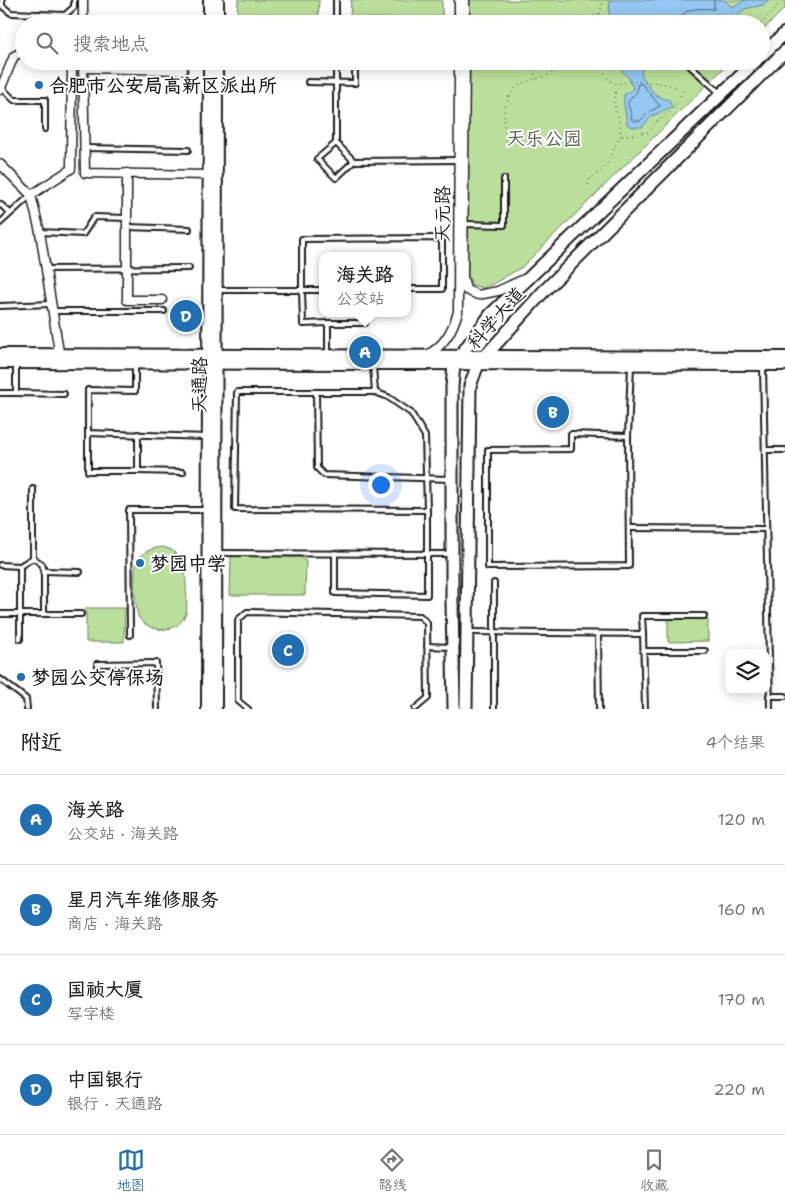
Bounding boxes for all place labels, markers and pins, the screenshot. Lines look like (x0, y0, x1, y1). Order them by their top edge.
place label: 合肥市公安局高新区派出所 (49, 73, 277, 98)
marker: 合肥市公安局高新区派出所 (33, 79, 45, 91)
pin: D (170, 297, 202, 335)
pin: A (349, 333, 381, 371)
pin: B (537, 393, 569, 431)
place label: 梦园中学 (150, 551, 226, 576)
marker: 梦园中学 (134, 557, 146, 569)
pin: C (272, 631, 304, 669)
place label: 梦园公交停保场 (31, 665, 164, 690)
marker: 梦园公交停保场 (15, 671, 27, 683)

